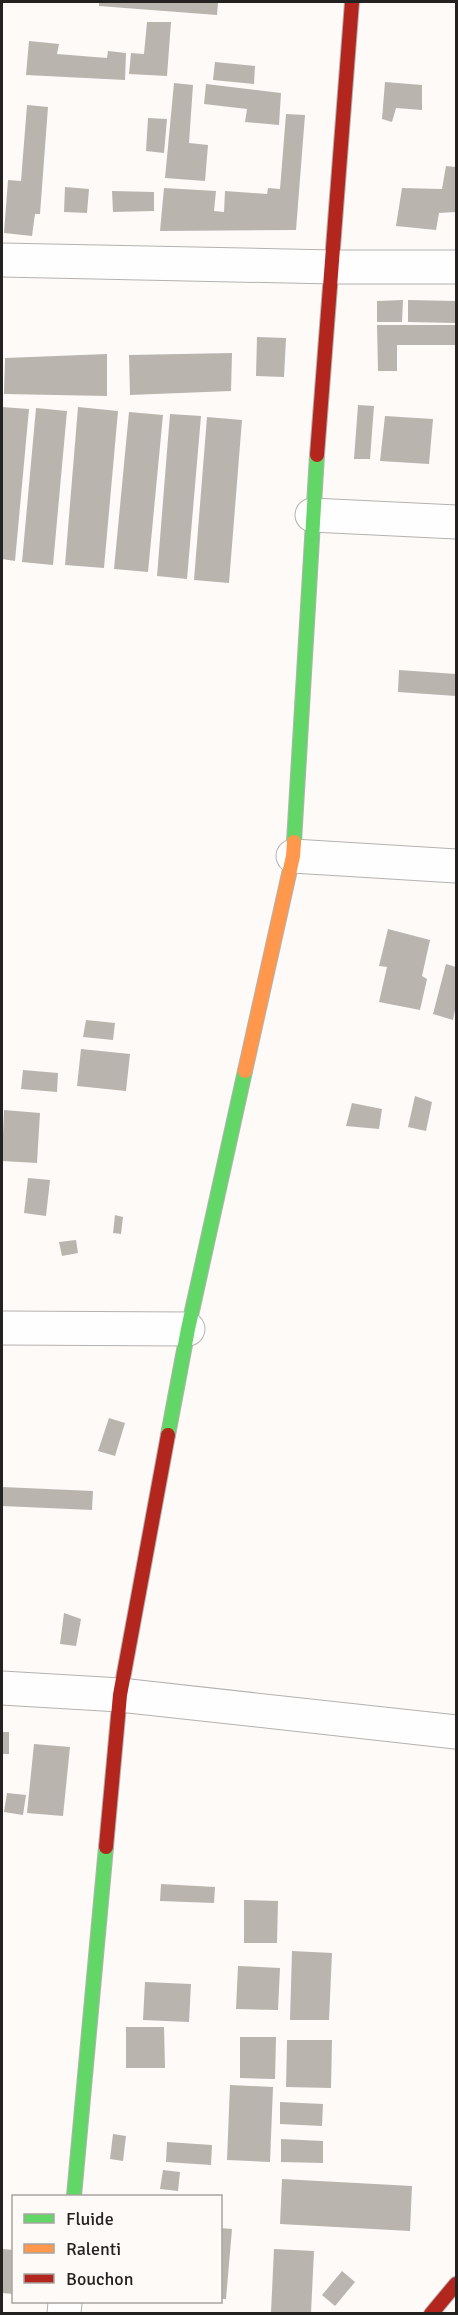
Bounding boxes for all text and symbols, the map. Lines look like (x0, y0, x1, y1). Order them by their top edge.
legend (12, 2195, 222, 2303)
text: Fluide (66, 2208, 114, 2230)
text: Ralenti (66, 2238, 121, 2260)
text: Bouchon (66, 2268, 134, 2290)

